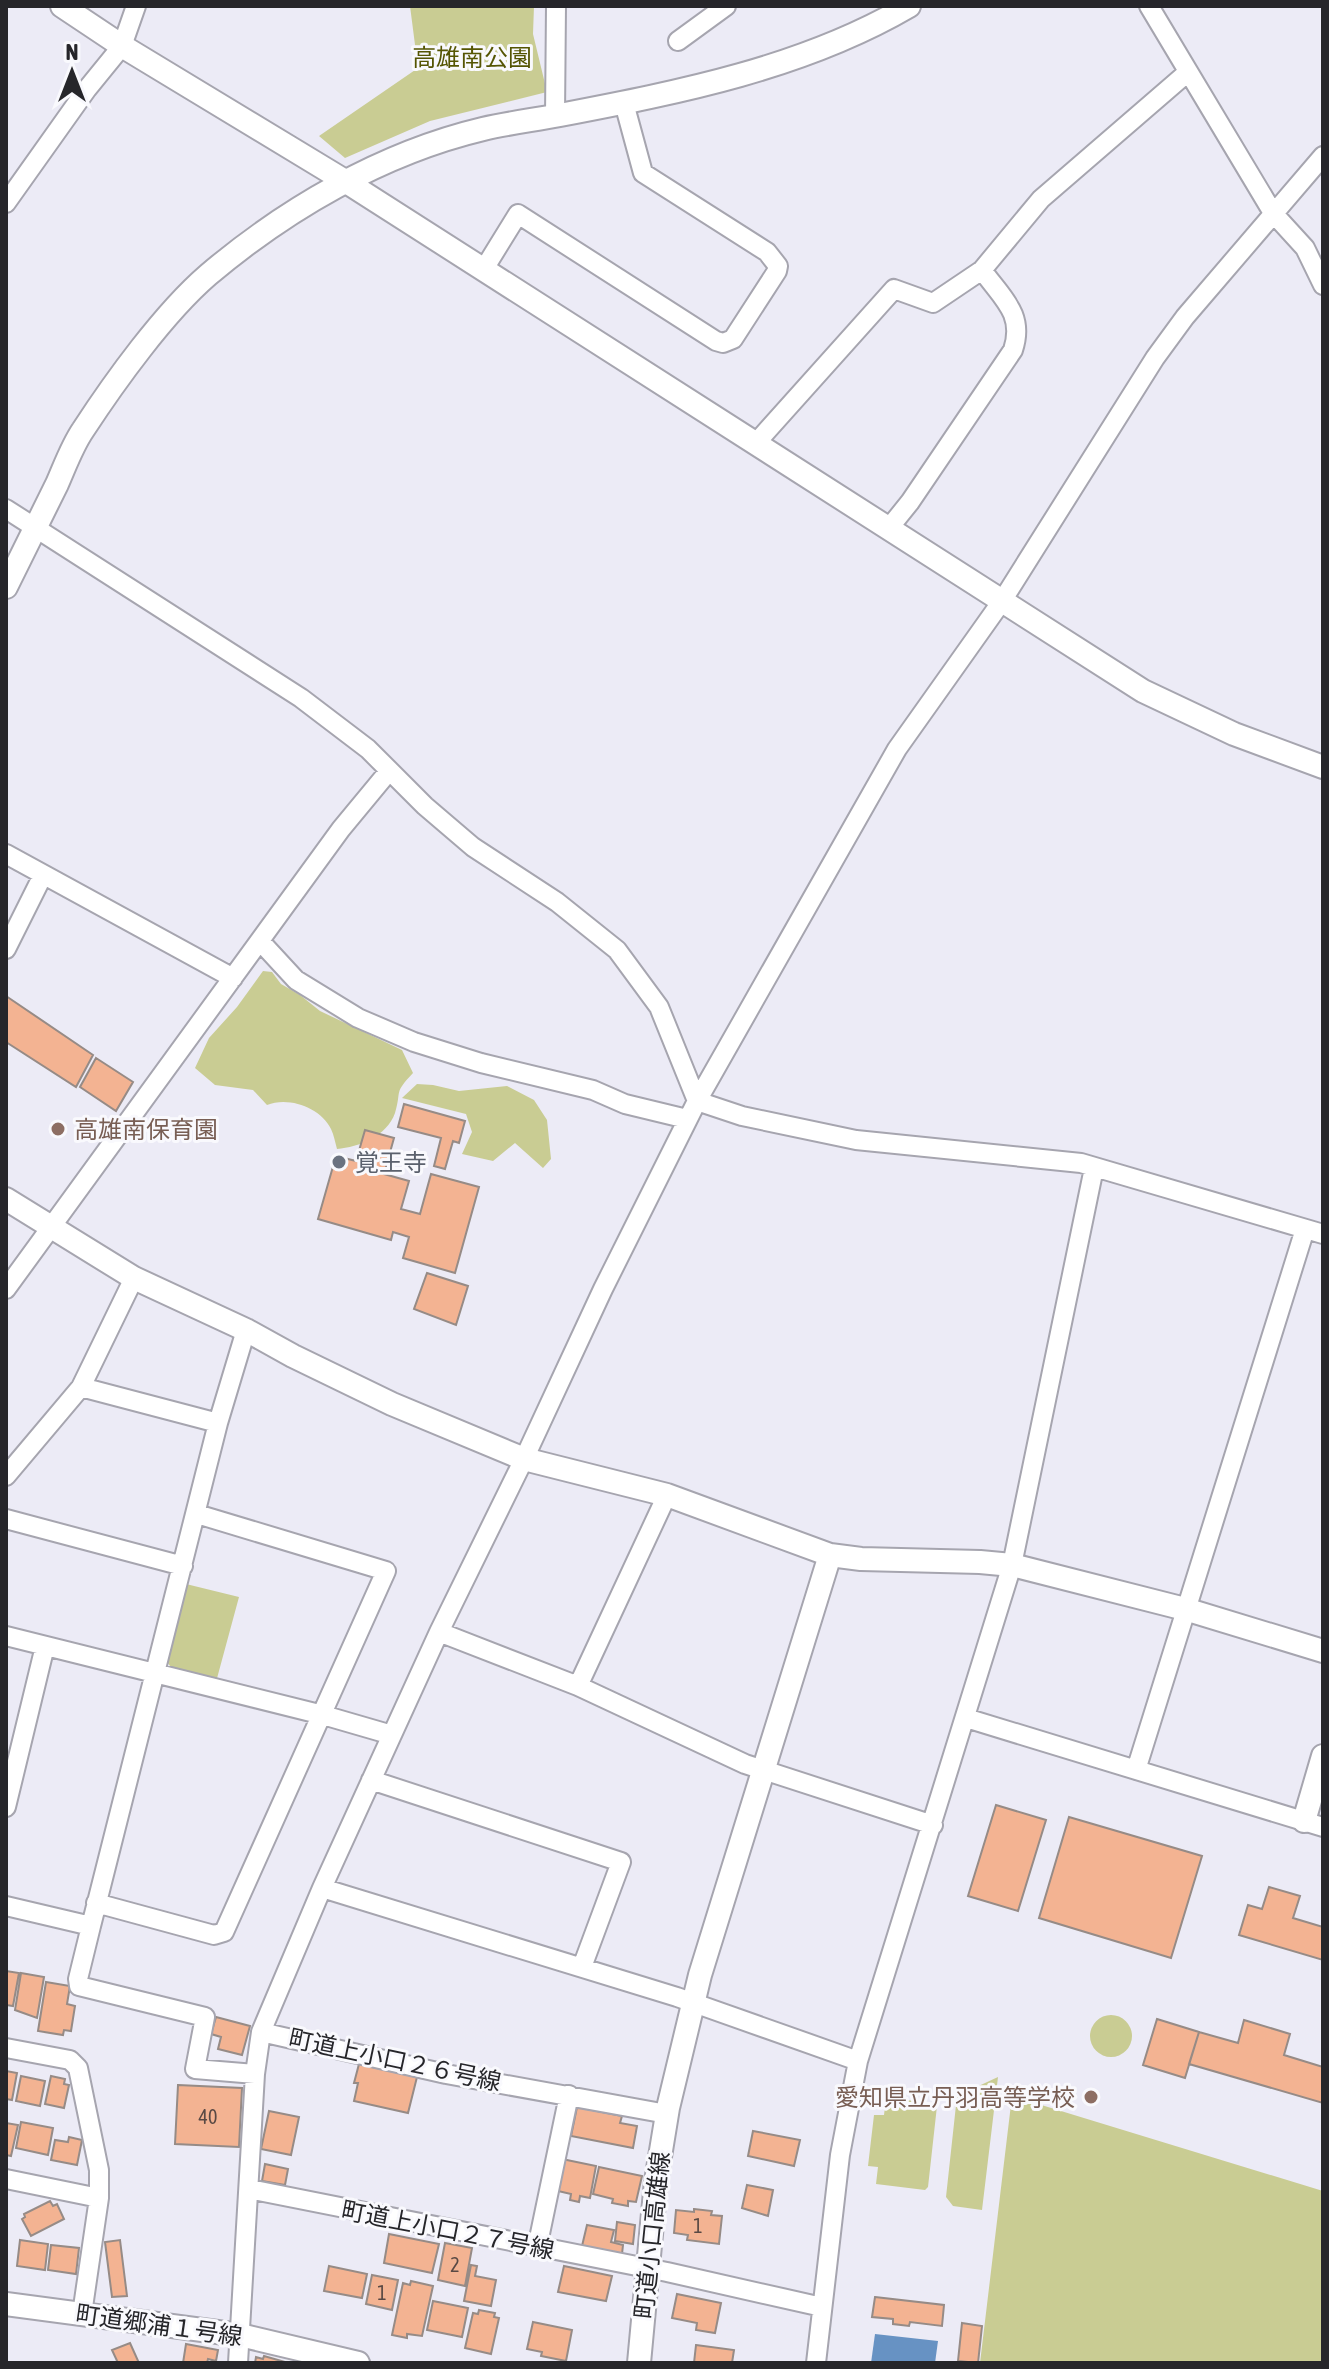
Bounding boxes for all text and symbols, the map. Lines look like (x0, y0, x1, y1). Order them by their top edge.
north arrow (32, 32, 112, 112)
text: N (66, 39, 78, 65)
park label: 高雄南公園 (412, 44, 532, 71)
place label: 高雄南保育園 (74, 1116, 218, 1143)
marker: 高雄南保育園 (49, 1120, 67, 1138)
place label: 覚王寺 (355, 1149, 427, 1176)
marker: 覚王寺 (330, 1153, 348, 1171)
street label: 町道上小口２６号線 (287, 2024, 503, 2096)
place label: 愛知県立丹羽高等学校 (835, 2084, 1075, 2111)
marker: 愛知県立丹羽高等学校 (1082, 2088, 1100, 2106)
house number: 40 (199, 2105, 217, 2128)
street label: 町道小口高雄線 (630, 2150, 674, 2320)
street label: 町道上小口２７号線 (339, 2196, 557, 2264)
house number: 1 (693, 2214, 703, 2237)
house number: 2 (450, 2253, 460, 2276)
house number: 1 (377, 2281, 387, 2304)
street label: 町道郷浦１号線 (74, 2300, 244, 2350)

